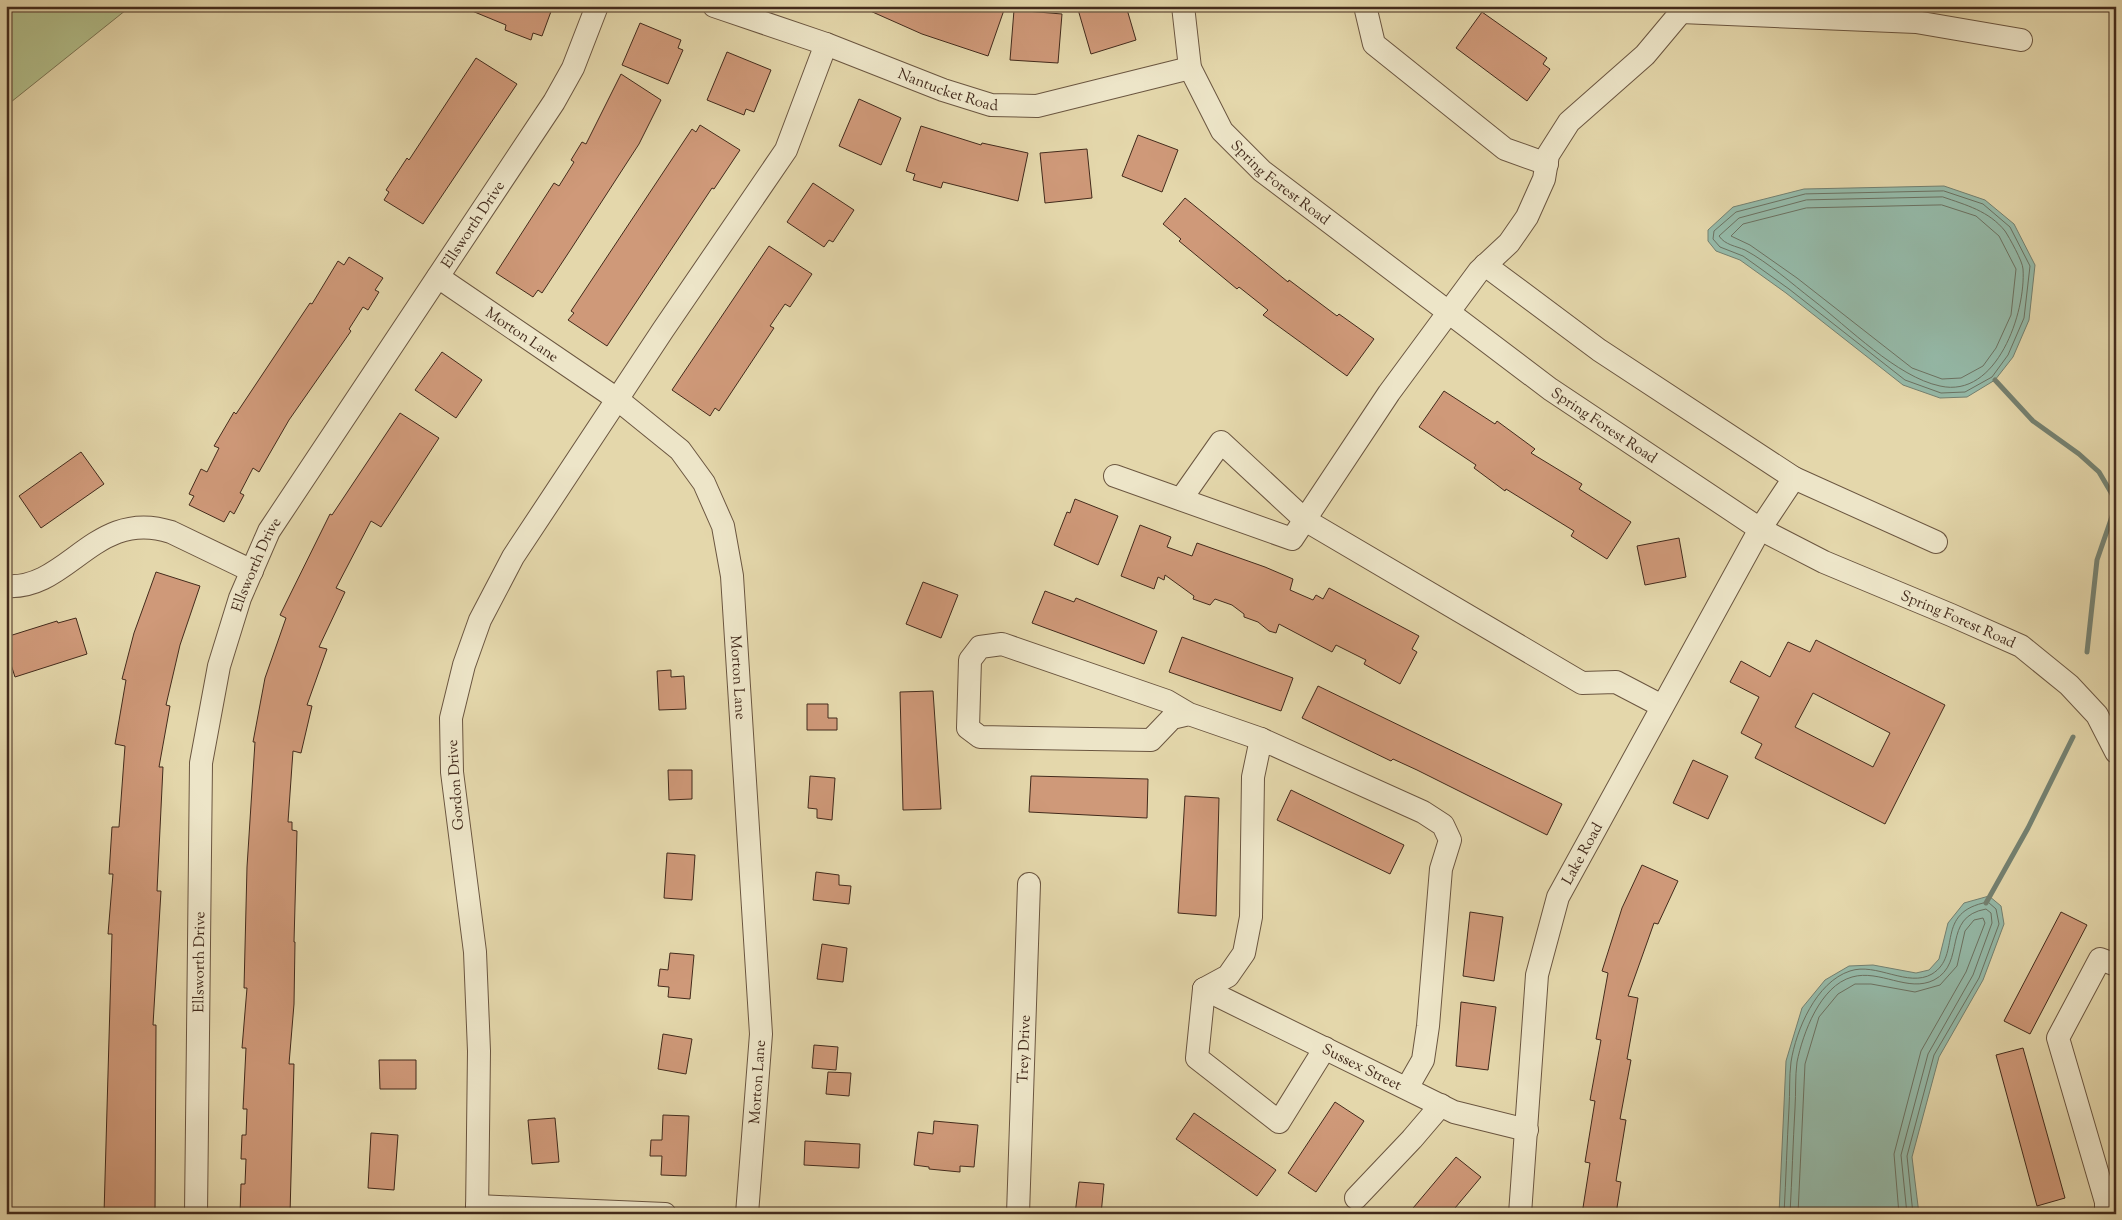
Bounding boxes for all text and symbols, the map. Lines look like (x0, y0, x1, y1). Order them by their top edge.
street label: Nantucket Road (894, 64, 999, 117)
street label: Spring Forest Road (1225, 136, 1334, 231)
street label: Ellsworth Drive (437, 177, 511, 273)
street label: Morton Lane (481, 303, 562, 368)
street label: Spring Forest Road (1546, 383, 1661, 470)
street label: Ellsworth Drive (227, 514, 287, 614)
street label: Spring Forest Road (1897, 586, 2019, 654)
street label: Morton Lane (724, 635, 750, 720)
street label: Gordon Drive (443, 739, 470, 831)
street label: Lake Road (1558, 819, 1609, 889)
street label: Ellsworth Drive (189, 911, 211, 1013)
street label: Trey Drive (1013, 1015, 1037, 1084)
street label: Morton Lane (745, 1039, 772, 1125)
street label: Sussex Street (1318, 1040, 1405, 1097)

